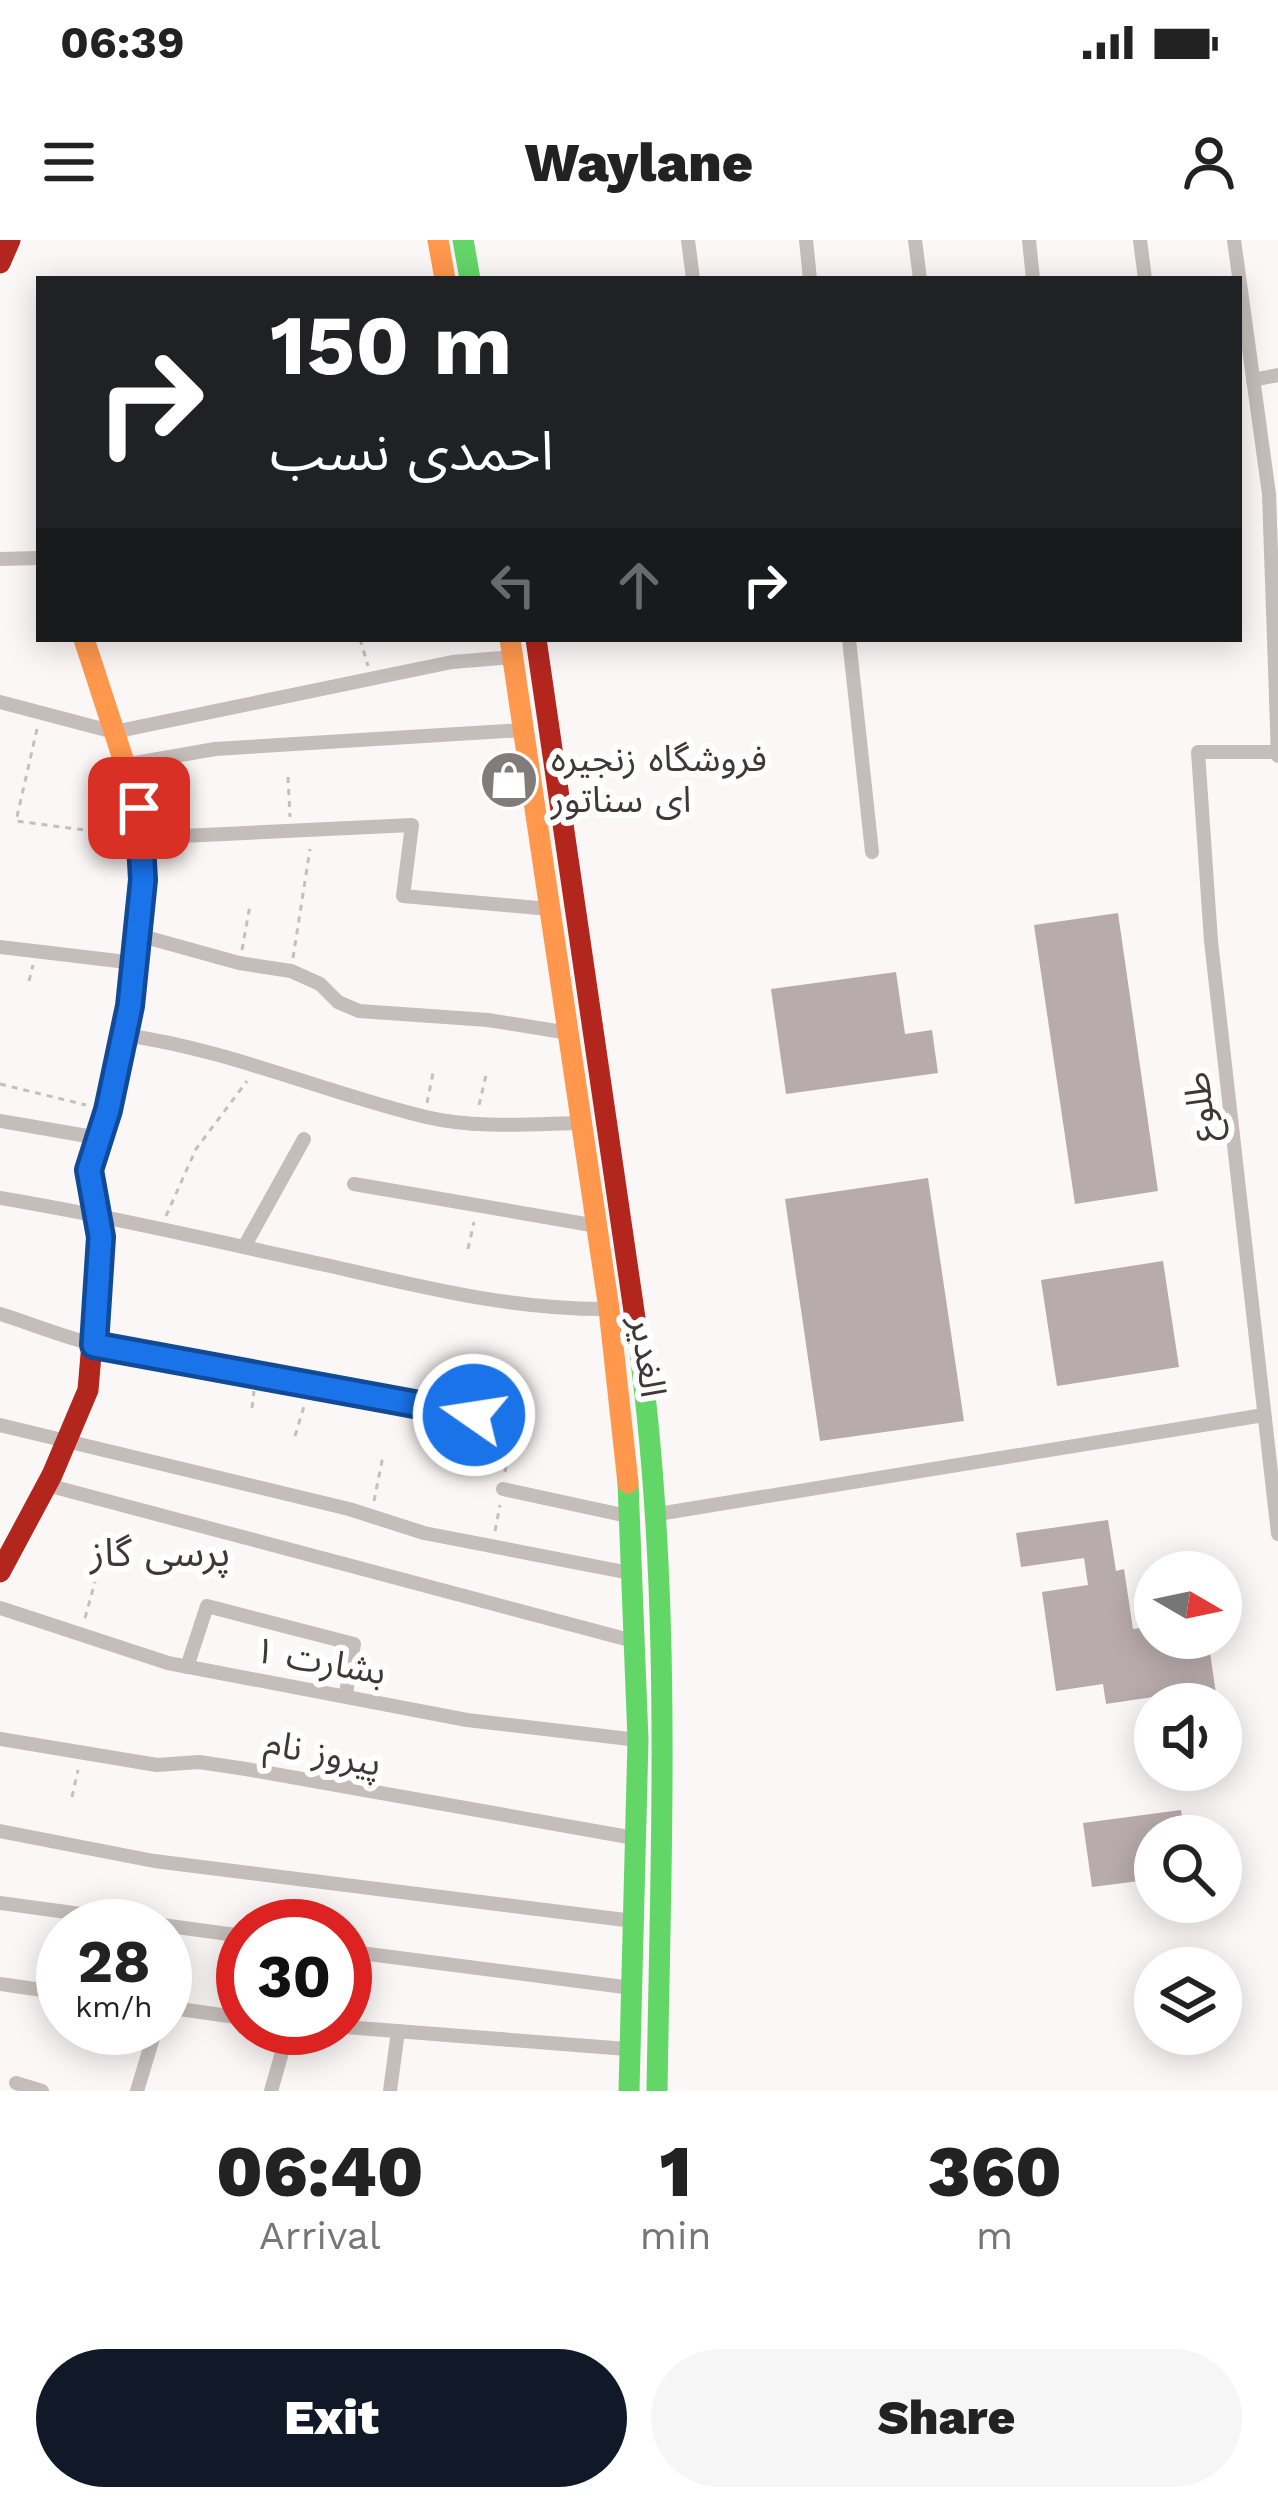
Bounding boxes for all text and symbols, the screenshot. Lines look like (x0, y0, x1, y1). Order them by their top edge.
text: 06:39 (60, 16, 185, 69)
icon: menu (36, 129, 102, 195)
icon: person (1176, 129, 1242, 195)
text: Waylane (525, 131, 753, 194)
text: 150 m (270, 296, 512, 394)
icon: right (72, 324, 228, 480)
text: احمدی نسب (270, 420, 554, 483)
icon: left (480, 552, 546, 618)
icon: ahead (606, 552, 672, 618)
icon: right (732, 552, 798, 618)
place label: فروشگاه زنجیره ای سناتور (550, 738, 767, 821)
shop icon: فروشگاه زنجیره ای سناتور (478, 749, 540, 811)
pin (88, 757, 190, 859)
icon: arrive (106, 775, 172, 841)
street label: طلوع (1175, 1069, 1230, 1144)
street label: الغدیر (621, 1313, 674, 1400)
position arrow (411, 1352, 537, 1478)
district label: پرسی گاز (89, 1530, 230, 1578)
north arrow (1134, 1551, 1242, 1659)
map controls (1134, 1551, 1242, 2055)
street label: بشارت ۱ (251, 1629, 389, 1693)
button: sound (1134, 1683, 1242, 1791)
street label: پیروز نام (260, 1721, 385, 1791)
button: search (1134, 1815, 1242, 1923)
speed limit sign: 30 (216, 1899, 372, 2055)
text: 28 (77, 1926, 151, 1997)
button: layers (1134, 1947, 1242, 2055)
text: km/h (75, 1989, 153, 2024)
text: 06:40 (216, 2129, 424, 2213)
text: 1 (660, 2129, 692, 2213)
text: 360 (927, 2129, 1062, 2213)
text: Arrival (259, 2213, 381, 2258)
text: min (640, 2213, 711, 2258)
text: m (976, 2213, 1013, 2258)
button: Exit (36, 2349, 627, 2487)
button: Share (651, 2349, 1242, 2487)

